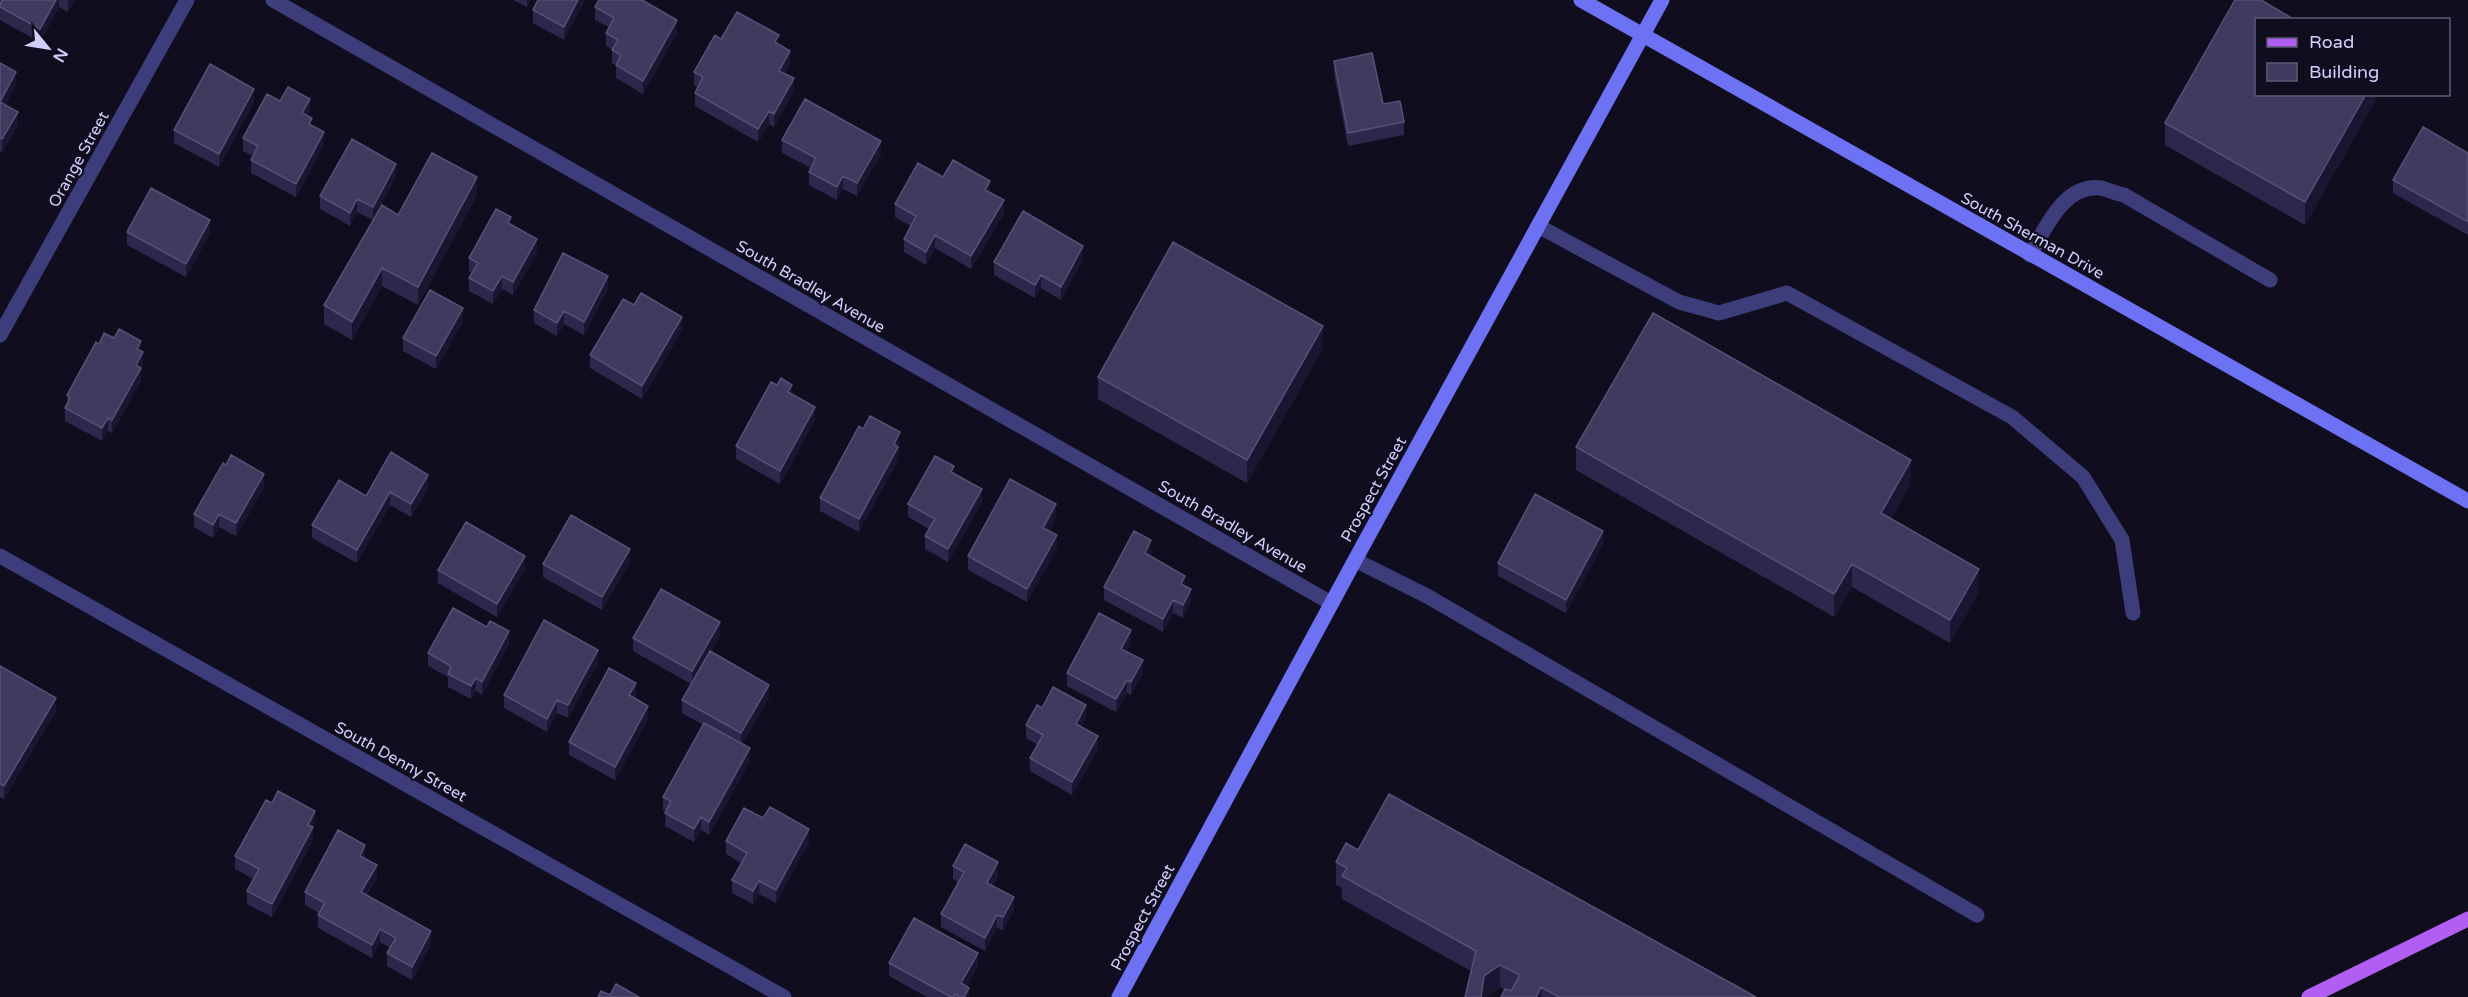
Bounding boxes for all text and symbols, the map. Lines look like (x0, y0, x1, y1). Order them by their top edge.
north arrow (18, 18, 78, 78)
legend (2255, 18, 2450, 96)
text: Road (2309, 31, 2354, 53)
text: N (48, 44, 72, 66)
text: Building (2309, 61, 2379, 83)
street label: Orange Street (44, 108, 114, 211)
street label: South Sherman Drive (1957, 188, 2108, 284)
street label: South Bradley Avenue (733, 236, 888, 338)
street label: Prospect Street (1337, 433, 1411, 546)
street label: South Bradley Avenue (1155, 476, 1310, 578)
street label: South Denny Street (331, 717, 470, 806)
street label: Prospect Street (1106, 861, 1179, 974)

